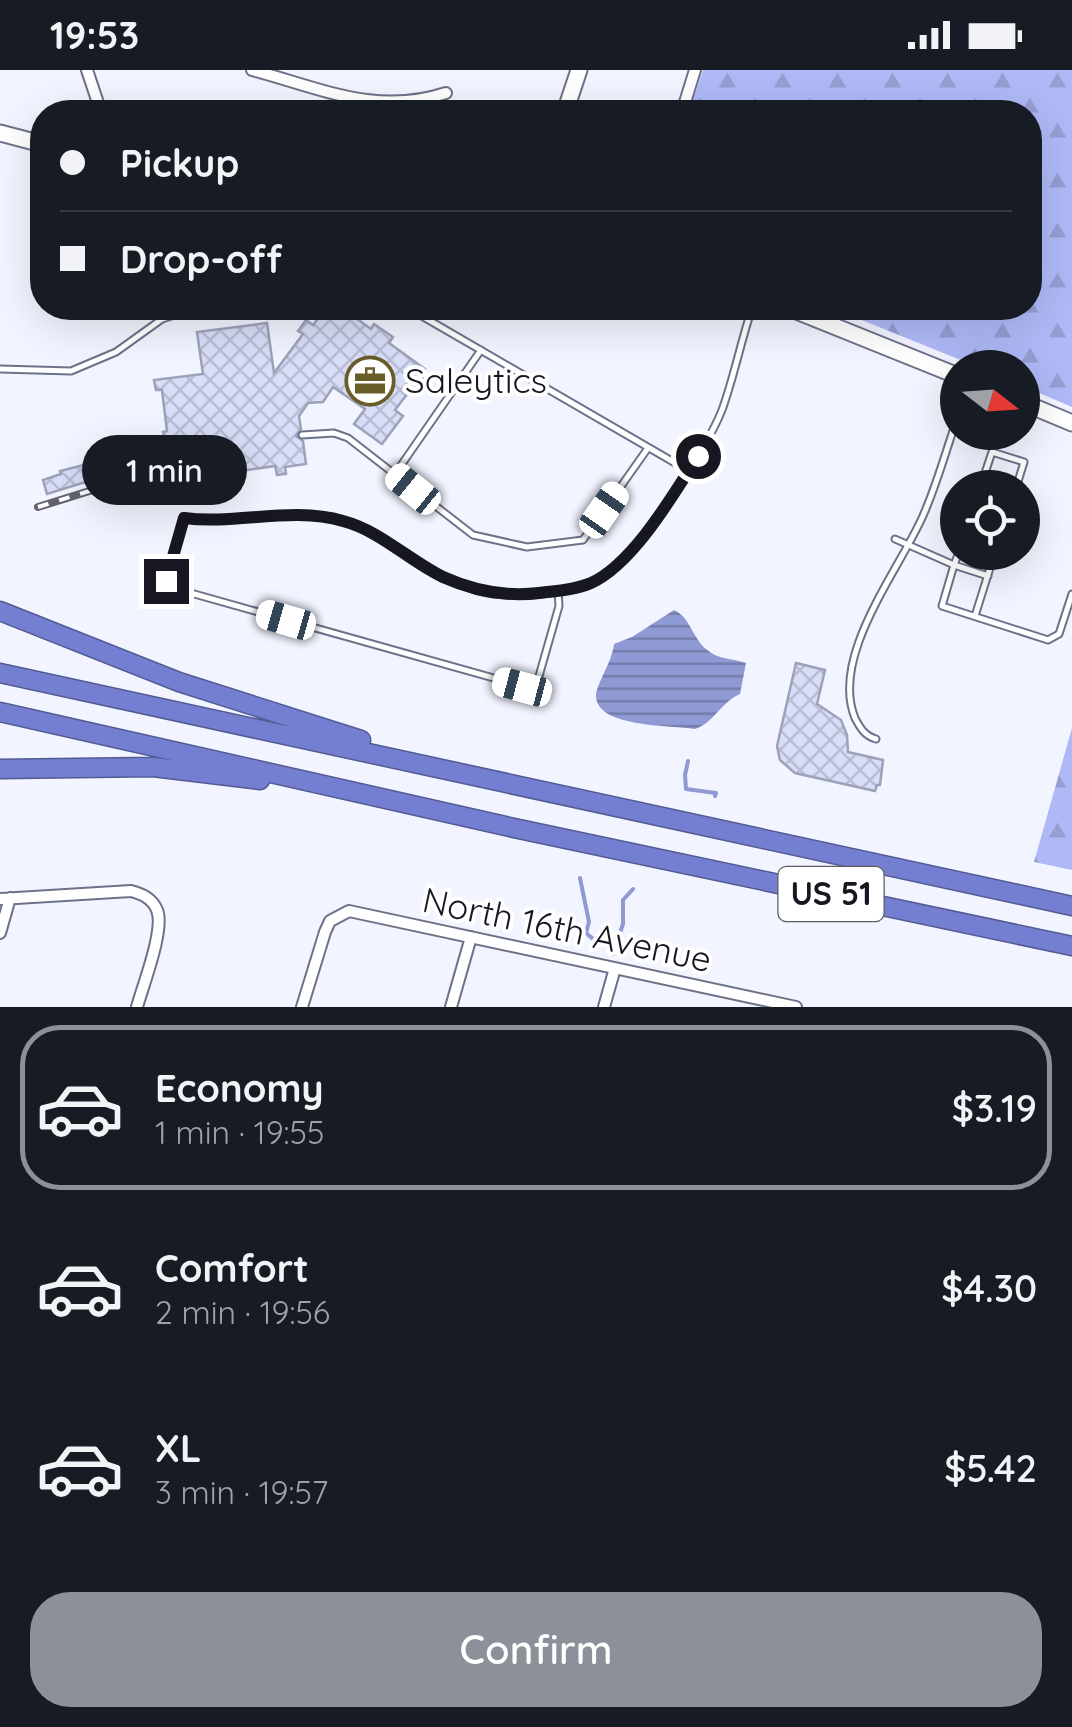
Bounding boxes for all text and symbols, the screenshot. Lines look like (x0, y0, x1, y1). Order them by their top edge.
text: 19:53 (50, 11, 139, 59)
text: Pickup (120, 139, 239, 187)
text: Drop-off (120, 235, 282, 283)
north arrow (940, 350, 1040, 450)
map controls (940, 350, 1040, 570)
office icon: Saleytics (344, 355, 396, 407)
place label: Saleytics (405, 358, 547, 402)
route start (676, 434, 721, 479)
callout: 1 min (84, 436, 248, 506)
text: 1 min (126, 450, 203, 490)
car (380, 458, 446, 520)
button: locate (940, 470, 1040, 570)
car (575, 477, 633, 543)
route end (144, 559, 189, 604)
car (253, 597, 319, 643)
car (489, 665, 555, 709)
road number: US 51 (778, 867, 884, 921)
street label: North 16th Avenue (419, 877, 716, 981)
icon: car (35, 1063, 125, 1153)
text: Economy (155, 1064, 324, 1112)
text: $3.19 (952, 1084, 1037, 1132)
text: 1 min · 19:55 (155, 1112, 324, 1152)
icon: car (35, 1243, 125, 1333)
text: Comfort (155, 1244, 309, 1292)
text: $4.30 (941, 1264, 1037, 1312)
text: 2 min · 19:56 (155, 1292, 330, 1332)
icon: car (35, 1423, 125, 1513)
text: XL (155, 1424, 201, 1472)
text: $5.42 (944, 1444, 1037, 1492)
text: 3 min · 19:57 (155, 1472, 328, 1512)
button: Confirm (30, 1592, 1042, 1707)

